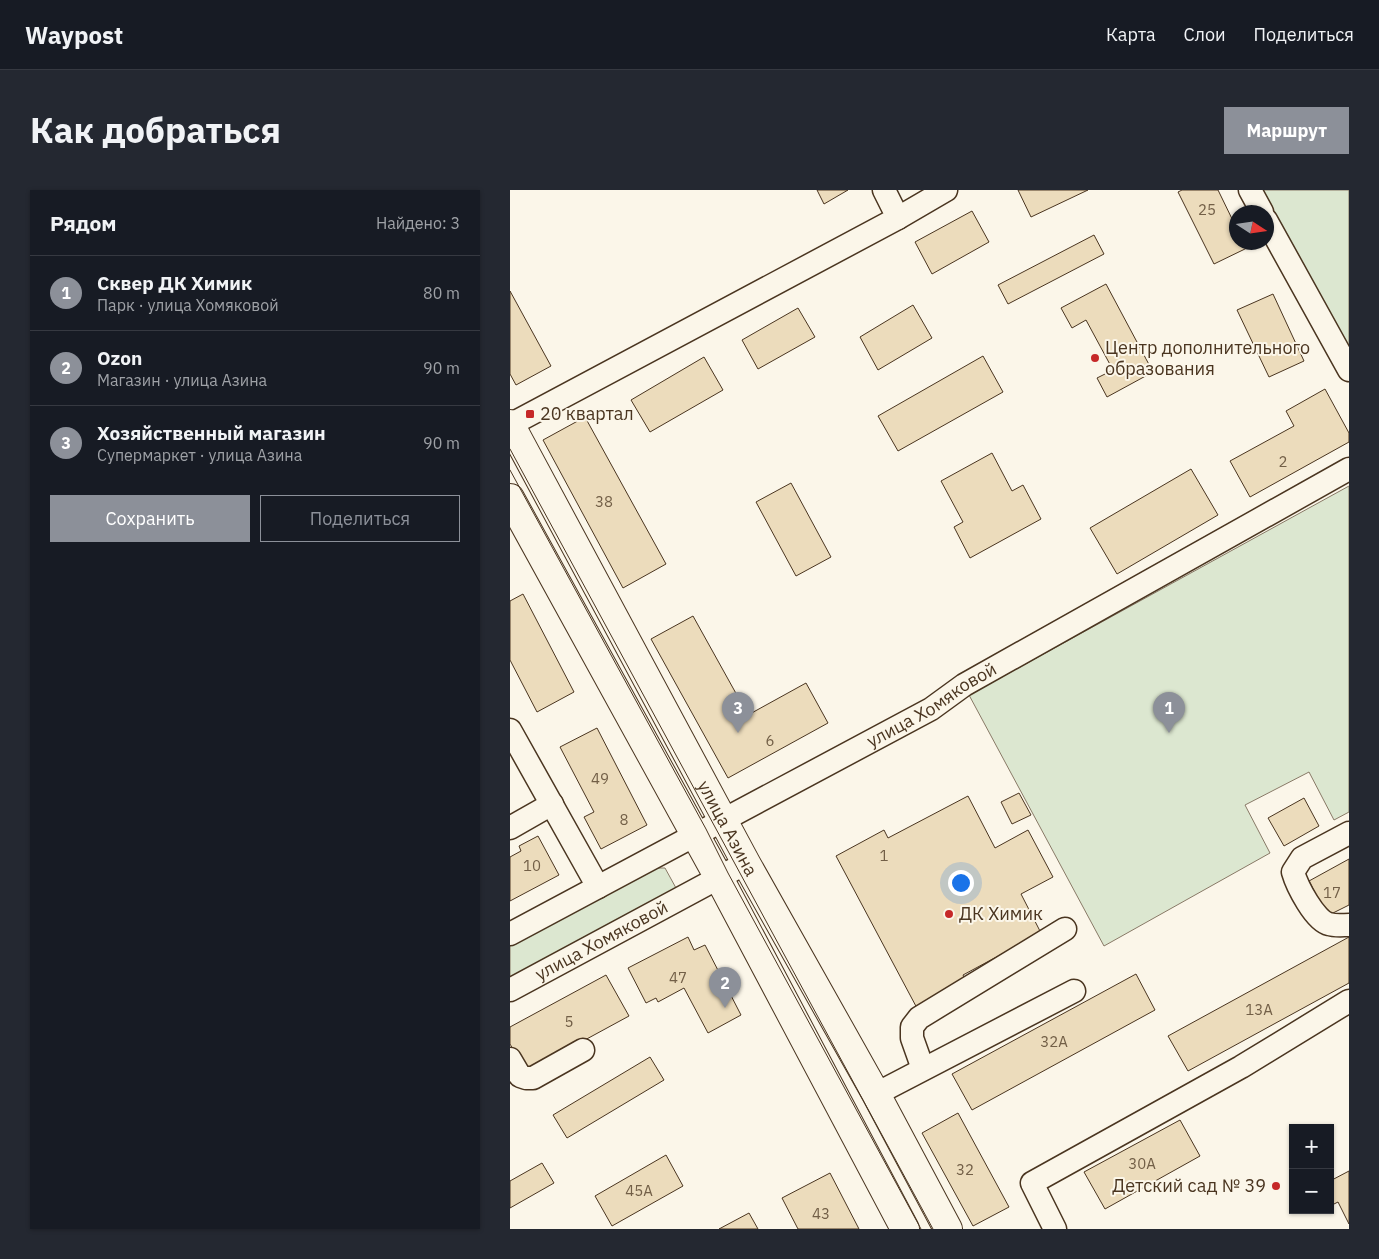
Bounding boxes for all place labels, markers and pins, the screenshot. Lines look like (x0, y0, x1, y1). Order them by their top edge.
place label: Центр дополнительного образования (1105, 336, 1310, 380)
marker: Центр дополнительного образования (1089, 352, 1101, 364)
place label: 20 квартал (540, 402, 634, 425)
marker: 20 квартал (524, 408, 536, 420)
pin: 3 (722, 692, 754, 733)
pin: 1 (1153, 692, 1185, 733)
place label: ДК Химик (959, 902, 1043, 925)
marker: ДК Химик (943, 908, 955, 920)
pin: 2 (709, 967, 741, 1008)
place label: Детский сад № 39 (1112, 1174, 1266, 1197)
marker: Детский сад № 39 (1270, 1180, 1282, 1192)

